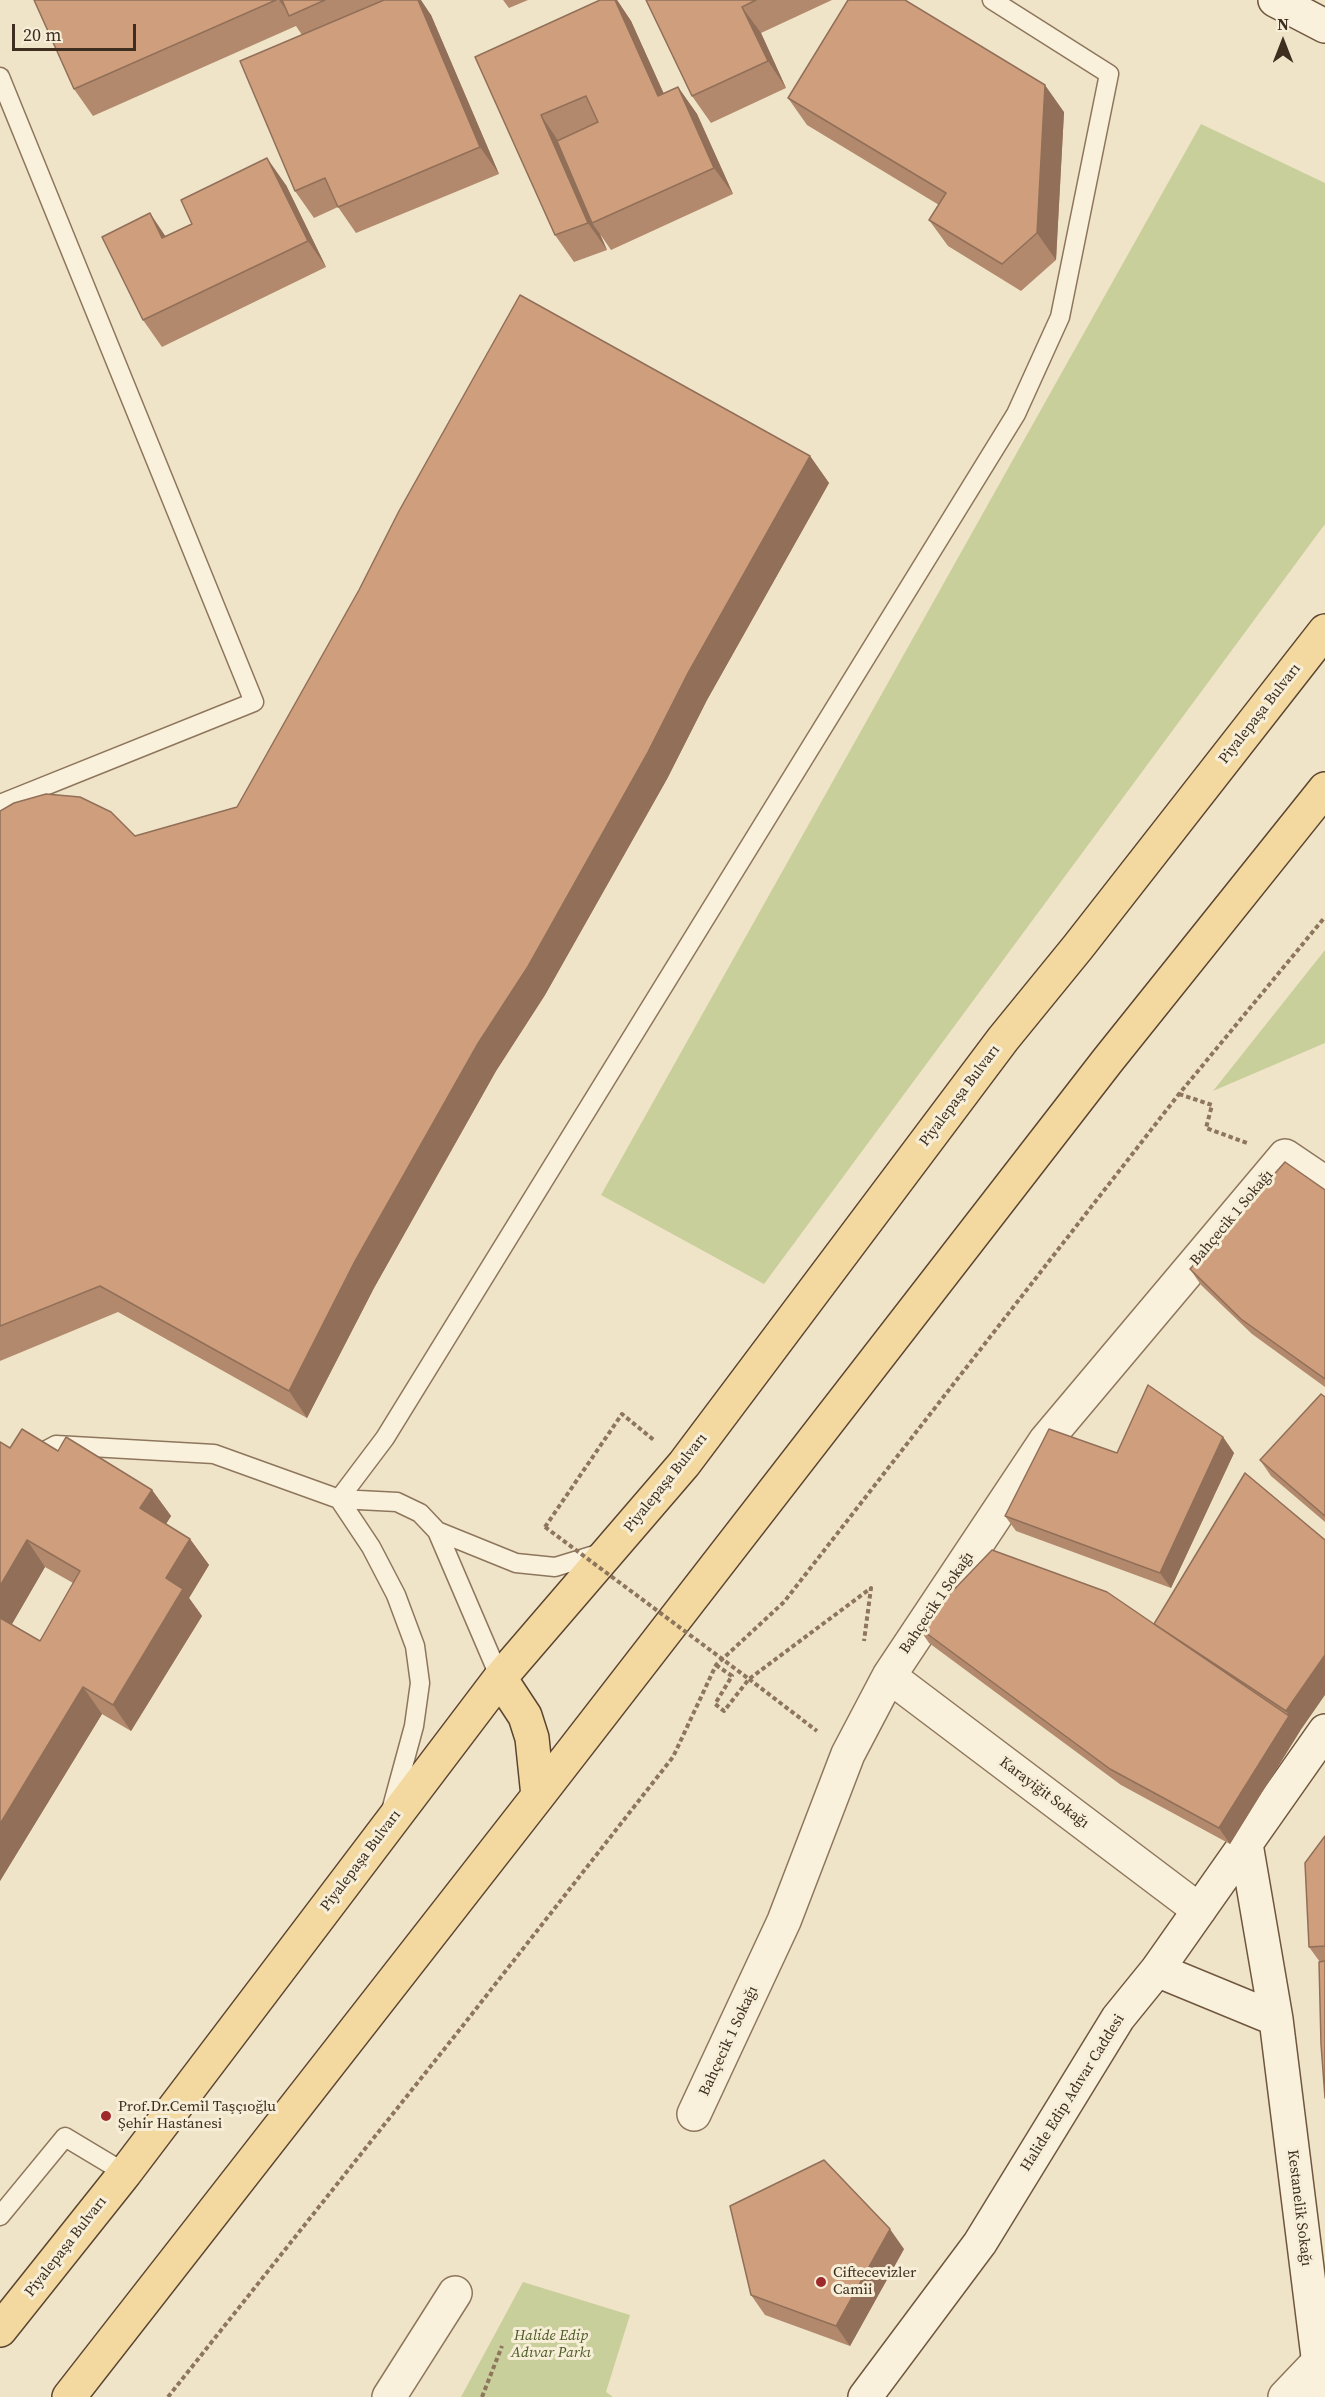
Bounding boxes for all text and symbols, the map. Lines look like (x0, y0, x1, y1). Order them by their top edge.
scale bar (15, 12, 140, 50)
north arrow (1253, 12, 1313, 72)
text: N (1277, 13, 1289, 35)
text: 20 m (23, 22, 61, 47)
street label: Piyalepaşa Bulvarı (1215, 660, 1305, 768)
street label: Piyalepaşa Bulvarı (916, 1042, 1004, 1150)
street label: Bahçecik 1 Sokağı (1187, 1167, 1277, 1269)
street label: Piyalepaşa Bulvarı (621, 1430, 711, 1536)
street label: Bahçecik 1 Sokağı (896, 1549, 978, 1657)
street label: Karayiğit Sokağı (996, 1753, 1092, 1833)
street label: Piyalepaşa Bulvarı (317, 1807, 405, 1915)
street label: Bahçecik 1 Sokağı (696, 1983, 762, 2099)
street label: Halide Edip Adıvar Caddesi (1017, 2011, 1129, 2175)
place label: Prof.Dr.Cemil Taşçıoğlu Şehir Hastanesi (118, 2098, 276, 2133)
marker: Prof.Dr.Cemil Taşçıoğlu Şehir Hastanesi (99, 2109, 113, 2123)
street label: Kestanelik Sokağı (1283, 2149, 1315, 2267)
street label: Piyalepaşa Bulvarı (21, 2193, 111, 2301)
place label: Ciftecevizler Camii (833, 2264, 916, 2299)
marker: Ciftecevizler Camii (814, 2275, 828, 2289)
park label: Halide Edip Adıvar Parkı (511, 2327, 591, 2362)

